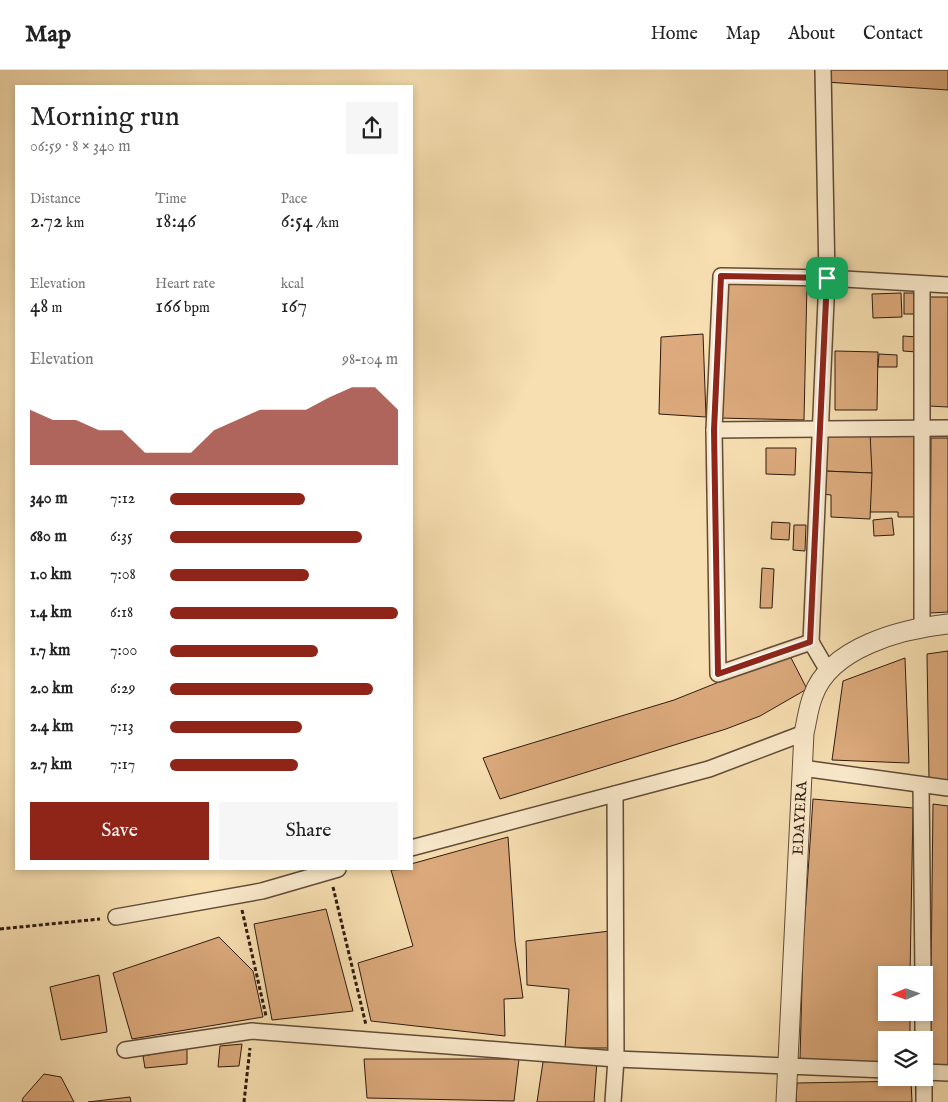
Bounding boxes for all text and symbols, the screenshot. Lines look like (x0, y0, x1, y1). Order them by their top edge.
text: Map (25, 19, 71, 50)
text: Home (651, 23, 698, 46)
text: Map (726, 23, 760, 46)
text: About (788, 23, 835, 46)
text: Contact (863, 23, 923, 46)
text: Morning run (30, 100, 180, 135)
button: share (346, 102, 398, 154)
text: 06:59 · 8 × 340 m (30, 137, 131, 157)
text: Distance (30, 190, 81, 208)
text: Time (155, 190, 186, 208)
text: Pace (281, 190, 307, 208)
text: 2.72 (30, 208, 63, 235)
text: 18:46 (155, 208, 196, 235)
text: 6:54 (281, 208, 313, 235)
text: km (63, 214, 84, 232)
text: /km (313, 214, 339, 232)
pin (806, 257, 848, 299)
icon: arrive (813, 264, 841, 292)
text: Elevation (30, 275, 86, 293)
text: Heart rate (155, 275, 215, 293)
text: kcal (281, 275, 304, 293)
text: 48 (30, 293, 49, 320)
text: 166 (155, 293, 181, 320)
text: 167 (281, 293, 307, 320)
text: m (49, 299, 62, 317)
text: bpm (181, 299, 210, 317)
text: Elevation (30, 350, 93, 370)
text: 98–104 m (342, 350, 398, 370)
text: 340 m (30, 489, 68, 509)
text: 7:12 (110, 489, 135, 509)
text: 680 m (30, 527, 67, 547)
text: 6:35 (110, 527, 133, 547)
text: 1.0 km (30, 565, 72, 585)
text: 7:08 (110, 565, 136, 585)
text: 1.4 km (30, 603, 72, 623)
text: 6:18 (110, 603, 133, 623)
text: 1.7 km (30, 641, 70, 661)
text: 7:00 (110, 641, 137, 661)
text: 2.0 km (30, 679, 73, 699)
text: 6:29 (110, 679, 135, 699)
text: 2.4 km (30, 717, 73, 737)
text: 7:13 (110, 717, 134, 737)
text: 2.7 km (30, 755, 72, 775)
text: 7:17 (110, 755, 135, 775)
street label: EDAYERA (789, 779, 811, 856)
button: Save (30, 802, 209, 860)
button: Share (219, 802, 398, 860)
north arrow (878, 966, 932, 1021)
map controls (878, 966, 933, 1086)
button: layers (878, 1031, 933, 1086)

